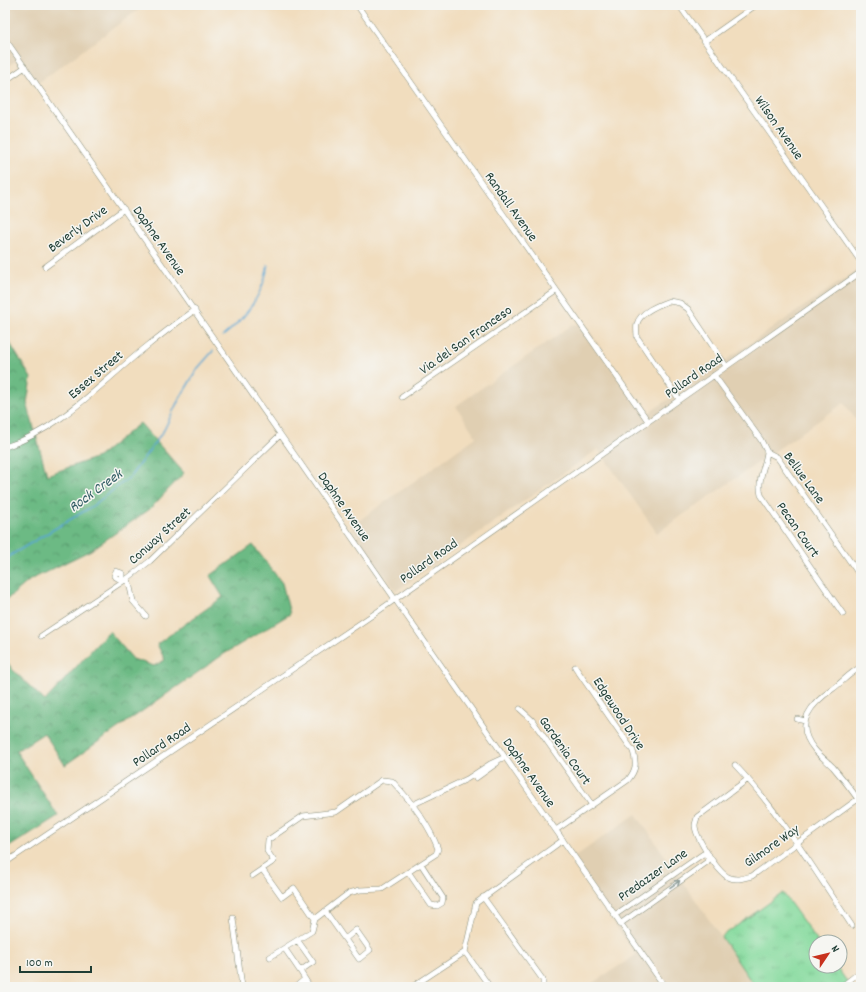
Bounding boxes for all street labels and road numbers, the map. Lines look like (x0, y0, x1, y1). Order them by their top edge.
street label: Wilson Avenue (749, 92, 808, 164)
street label: Randall Avenue (479, 168, 542, 246)
street label: Beverly Drive (44, 201, 112, 258)
street label: Daphne Avenue (127, 202, 190, 280)
street label: Via del San Franceso (416, 301, 517, 380)
street label: Essex Street (64, 346, 128, 405)
street label: Pollard Road (661, 349, 727, 404)
street label: Bellue Lane (778, 448, 829, 508)
street label: Daphne Avenue (312, 468, 375, 546)
street label: Pecan Court (771, 498, 824, 562)
street label: Conway Street (125, 503, 196, 570)
street label: Pollard Road (396, 534, 462, 589)
street label: Edgewood Drive (587, 674, 649, 755)
street label: Gardenia Court (533, 713, 595, 790)
street label: Pollard Road (129, 719, 195, 773)
street label: Daphne Avenue (497, 734, 560, 812)
street label: Gilmore Way (740, 820, 804, 873)
street label: Predazzer Lane (614, 844, 692, 907)

